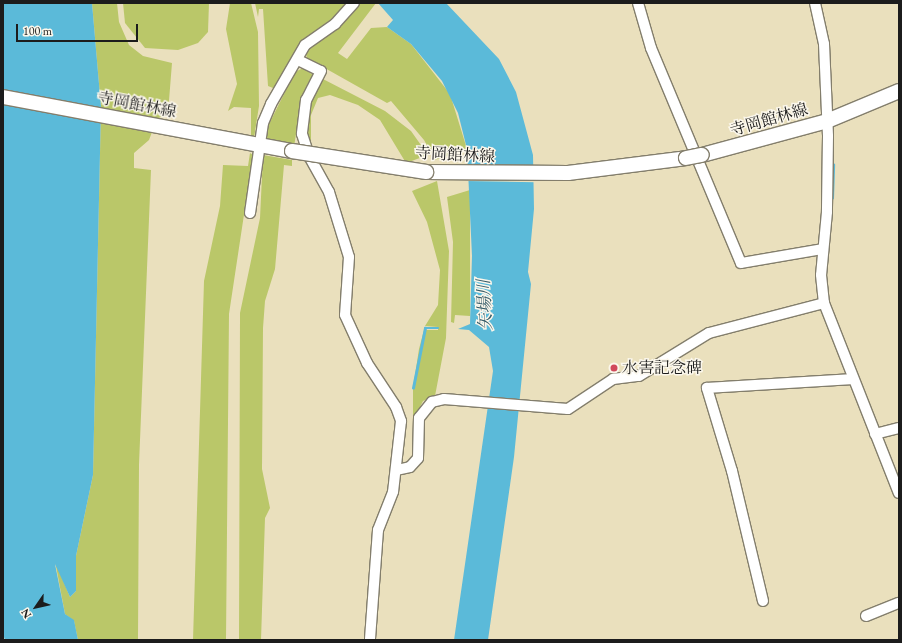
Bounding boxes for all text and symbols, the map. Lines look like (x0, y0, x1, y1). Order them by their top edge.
scale bar (18, 16, 140, 42)
text: 100 m (23, 23, 52, 39)
street label: 寺岡館林線 (96, 88, 178, 122)
street label: 寺岡館林線 (728, 100, 810, 140)
street label: 寺岡館林線 (415, 143, 495, 167)
water label: 矢場川 (473, 279, 497, 331)
place label: 水害記念碑 (622, 358, 702, 378)
marker: 水害記念碑 (609, 363, 619, 373)
north arrow (16, 587, 56, 627)
text: N (18, 606, 34, 621)

